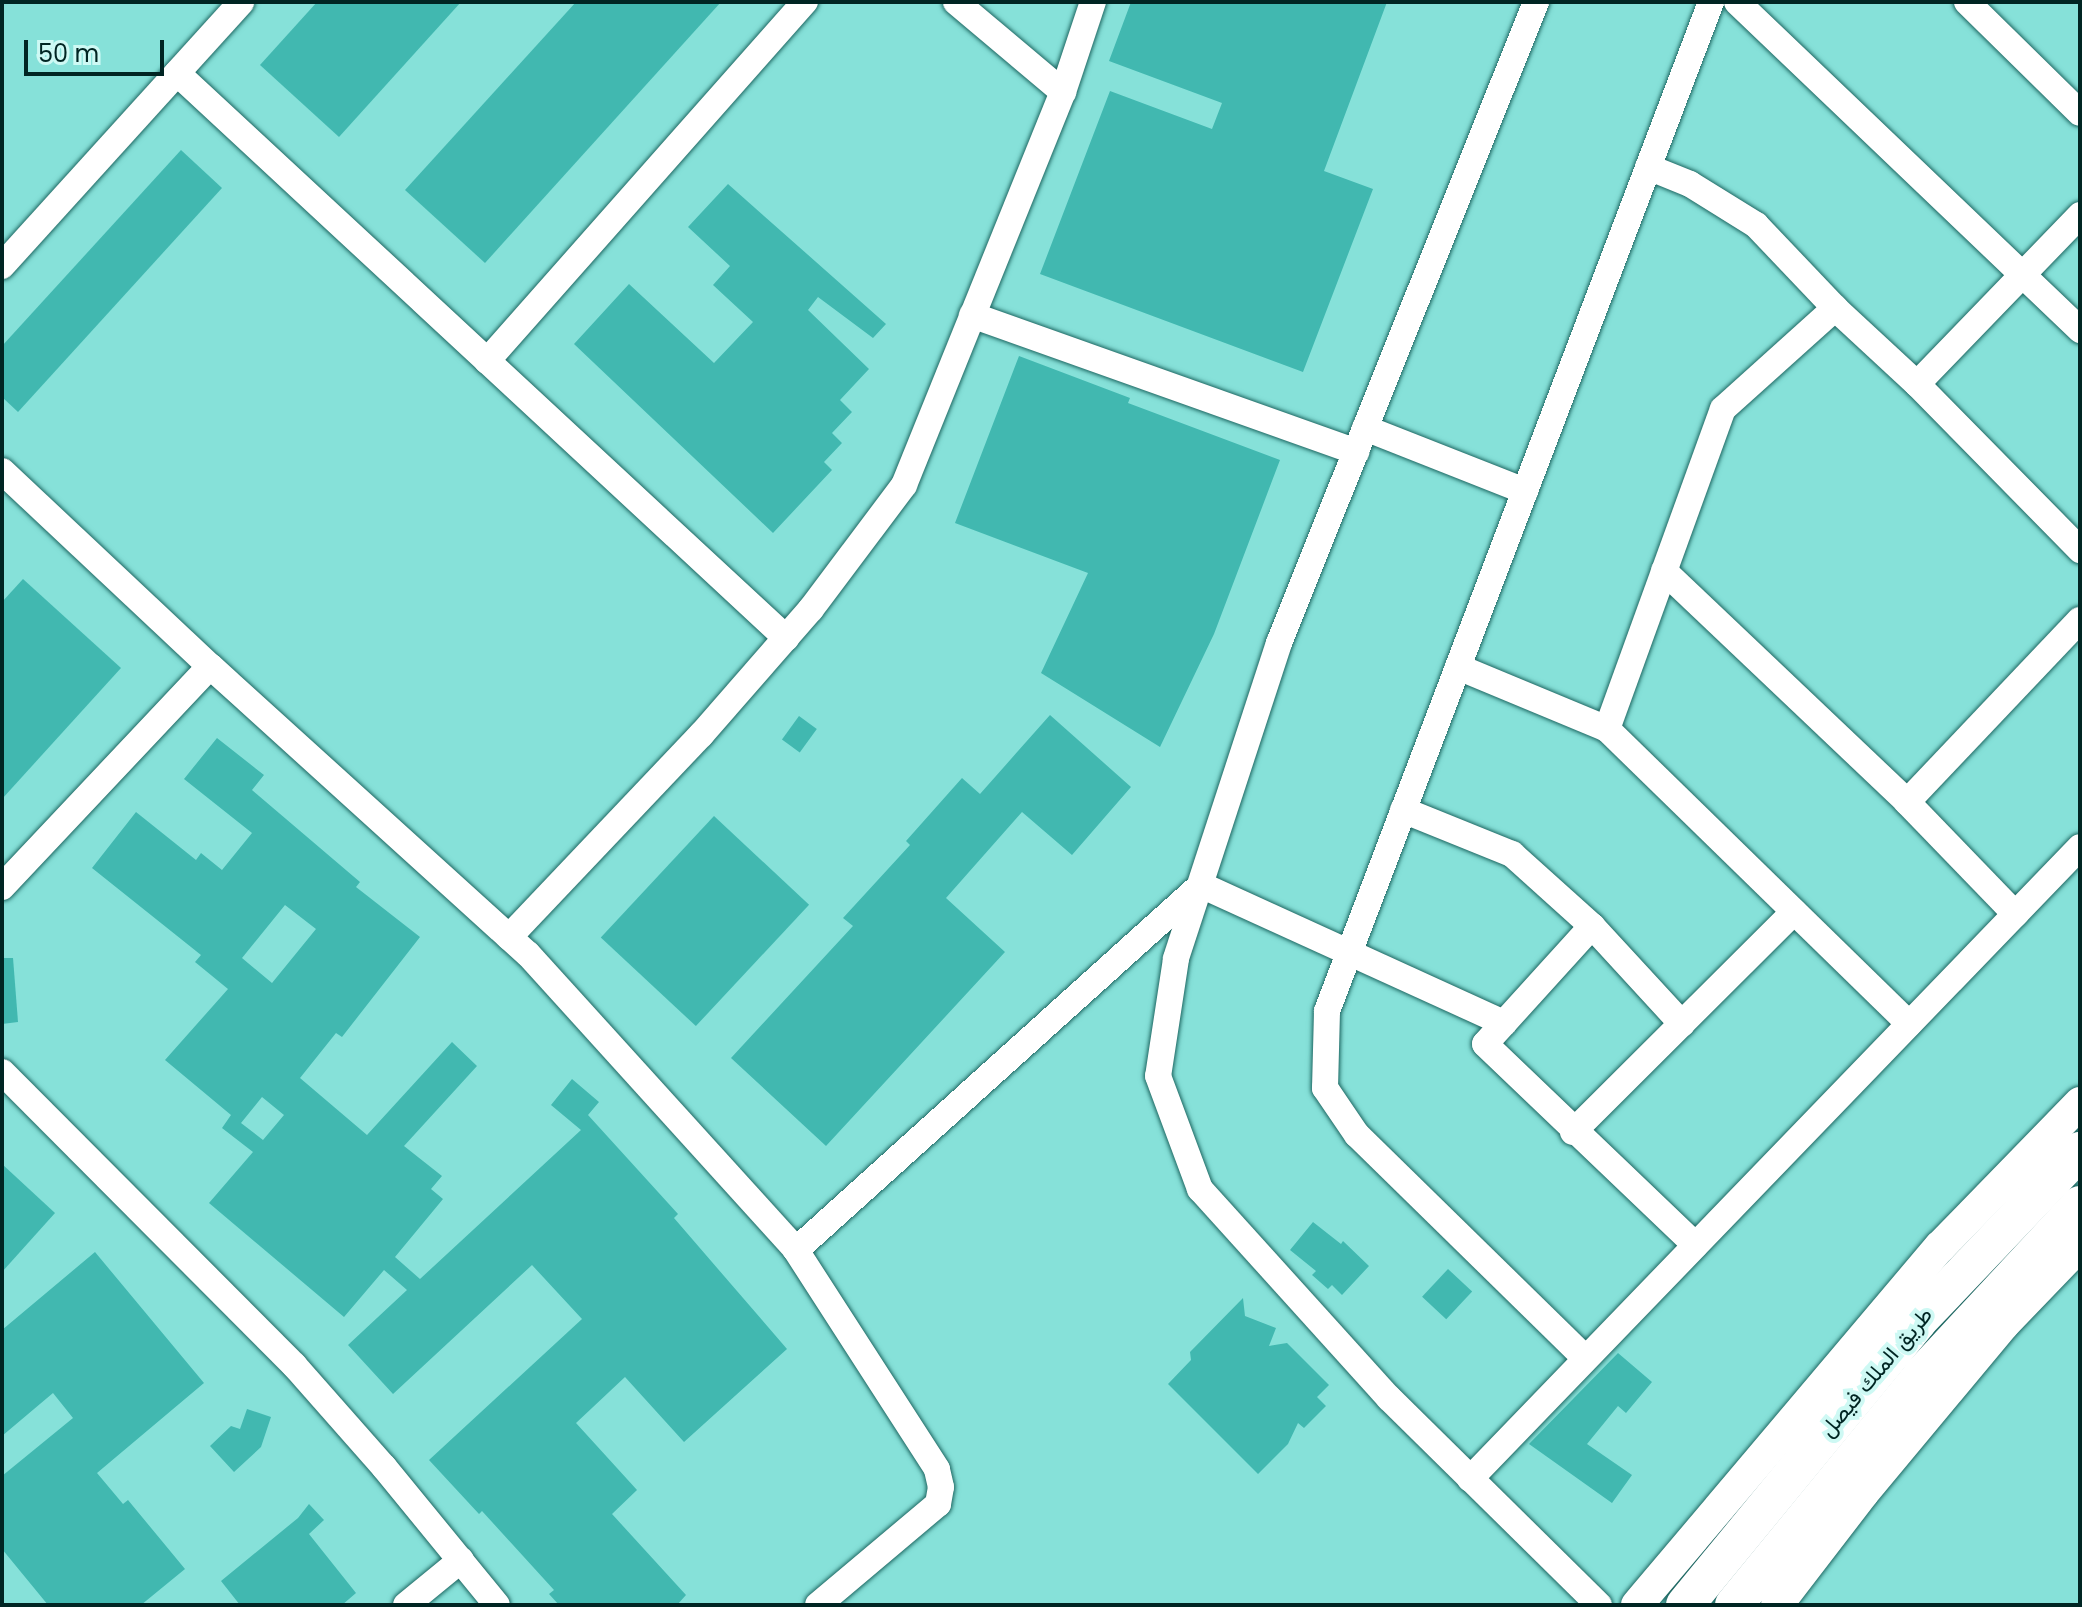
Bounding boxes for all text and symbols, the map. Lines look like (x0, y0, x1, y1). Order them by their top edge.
scale bar (28, 24, 168, 74)
text: 50 m (38, 37, 99, 70)
street label: طريق الملك فيصل (1814, 1302, 1938, 1442)

